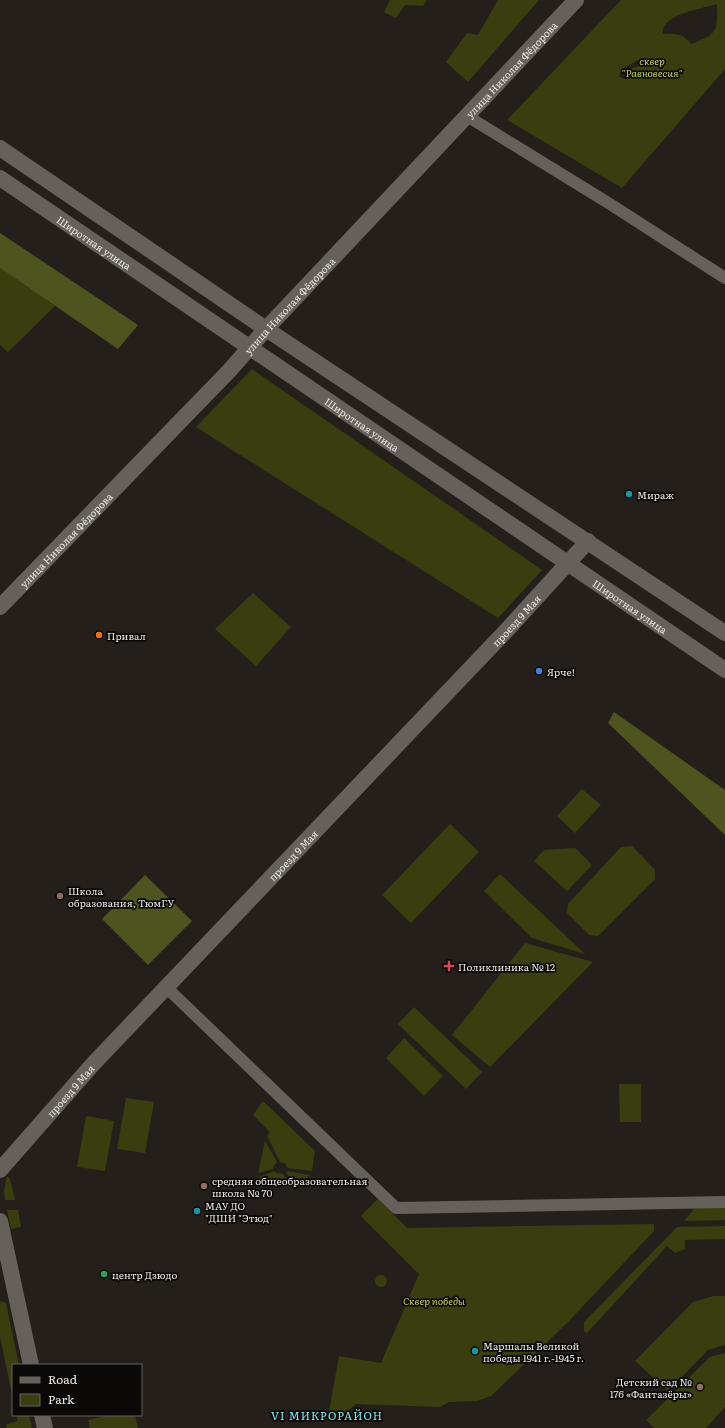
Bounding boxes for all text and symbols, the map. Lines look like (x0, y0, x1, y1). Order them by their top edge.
street label: улица Николая Фёдорова (462, 17, 561, 121)
park label: сквер "Равновесия" (622, 53, 682, 80)
street label: Широтная улица (54, 211, 135, 273)
street label: улица Николая Фёдорова (240, 253, 338, 357)
street label: Широтная улица (322, 393, 403, 455)
place label: Мираж (637, 487, 674, 502)
street label: улица Николая Фёдорова (16, 488, 116, 591)
marker: Мираж (624, 489, 634, 499)
street label: Широтная улица (590, 575, 671, 637)
street label: проезд 9 Мая (488, 591, 543, 649)
place label: Привал (107, 628, 146, 643)
marker: Привал (94, 630, 104, 640)
place label: Ярче! (547, 664, 575, 679)
marker: Ярче! (534, 666, 544, 676)
street label: проезд 9 Мая (264, 826, 321, 884)
place label: Школа образования, ТюмГУ (68, 883, 174, 910)
marker: Школа образования, ТюмГУ (55, 891, 65, 901)
place label: Поликлиника № 12 (458, 959, 555, 974)
marker: Поликлиника № 12 (443, 960, 455, 972)
street label: проезд 9 Мая (43, 1061, 97, 1120)
place label: средняя общеобразовательная школа № 70 (212, 1173, 367, 1200)
marker: средняя общеобразовательная школа № 70 (199, 1181, 209, 1191)
place label: МАУ ДО "ДШИ "Этюд" (205, 1198, 273, 1225)
marker: МАУ ДО "ДШИ "Этюд" (192, 1206, 202, 1216)
place label: центр Дзюдо (112, 1267, 177, 1282)
marker: центр Дзюдо (99, 1269, 109, 1279)
park label: Сквер победы (403, 1293, 465, 1308)
place label: Маршалы Великой победы 1941 г.-1945 г. (483, 1338, 584, 1365)
marker: Маршалы Великой победы 1941 г.-1945 г. (470, 1346, 480, 1356)
legend (12, 1364, 142, 1416)
text: Road (48, 1370, 78, 1388)
place label: Детский сад № 176 «Фантазёры» (610, 1374, 692, 1401)
marker: Детский сад № 176 «Фантазёры» (695, 1382, 705, 1392)
text: Park (48, 1390, 75, 1408)
district label: VI МИКРОРАЙОН (271, 1407, 383, 1423)

